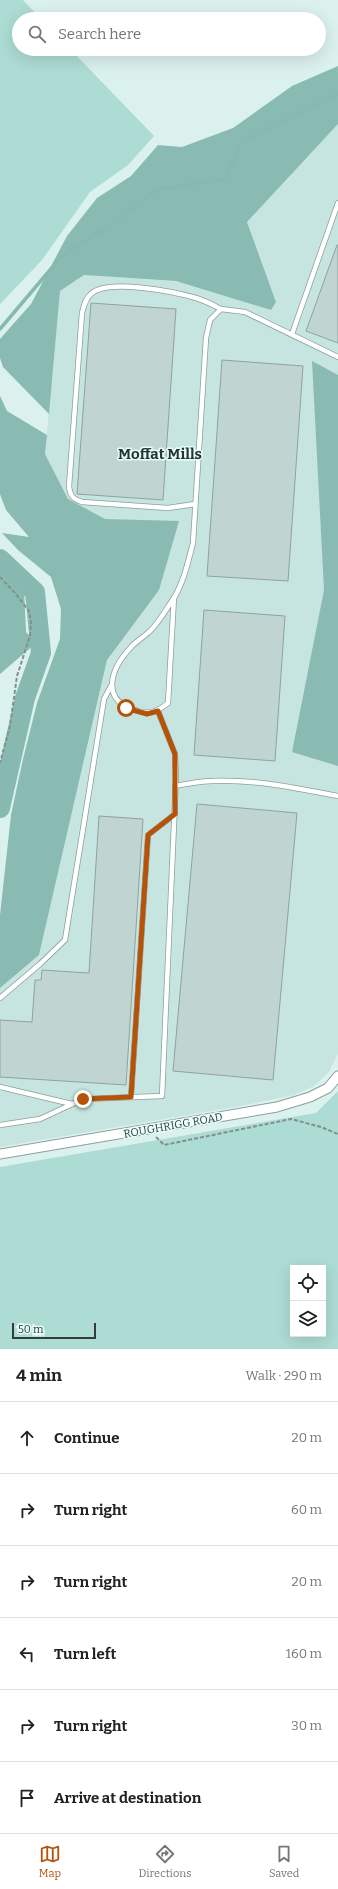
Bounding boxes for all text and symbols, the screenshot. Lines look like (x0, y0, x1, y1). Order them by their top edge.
search box (12, 12, 326, 56)
icon: search (26, 23, 48, 45)
text: Search here (58, 25, 141, 43)
district label: Moffat Mills (118, 445, 202, 463)
route start (117, 699, 135, 717)
route end (74, 1090, 92, 1108)
street label: ROUGHRIGG ROAD (123, 1110, 224, 1141)
map controls (290, 1265, 326, 1337)
button: locate (290, 1265, 326, 1301)
button: layers (290, 1301, 326, 1337)
scale bar (12, 1321, 96, 1340)
text: 50 m (18, 1323, 44, 1336)
text: 4 min (16, 1365, 62, 1386)
text: Walk · 290 m (246, 1368, 322, 1383)
icon: ahead (16, 1427, 38, 1449)
text: Continue (54, 1429, 120, 1447)
text: 20 m (292, 1430, 322, 1445)
icon: right (16, 1499, 38, 1521)
text: Turn right (54, 1501, 127, 1519)
text: 60 m (291, 1502, 322, 1517)
icon: right (16, 1571, 38, 1593)
text: Turn right (54, 1573, 127, 1591)
text: 20 m (292, 1574, 322, 1589)
icon: left (16, 1643, 38, 1665)
text: Turn left (54, 1645, 116, 1663)
text: 160 m (286, 1646, 322, 1661)
icon: right (16, 1715, 38, 1737)
text: Turn right (54, 1717, 127, 1735)
text: 30 m (291, 1718, 322, 1733)
icon: arrive (16, 1787, 38, 1809)
text: Arrive at destination (54, 1789, 201, 1807)
tab: Map (39, 1843, 61, 1880)
tab: Directions (139, 1843, 191, 1880)
tab: Saved (269, 1843, 299, 1880)

